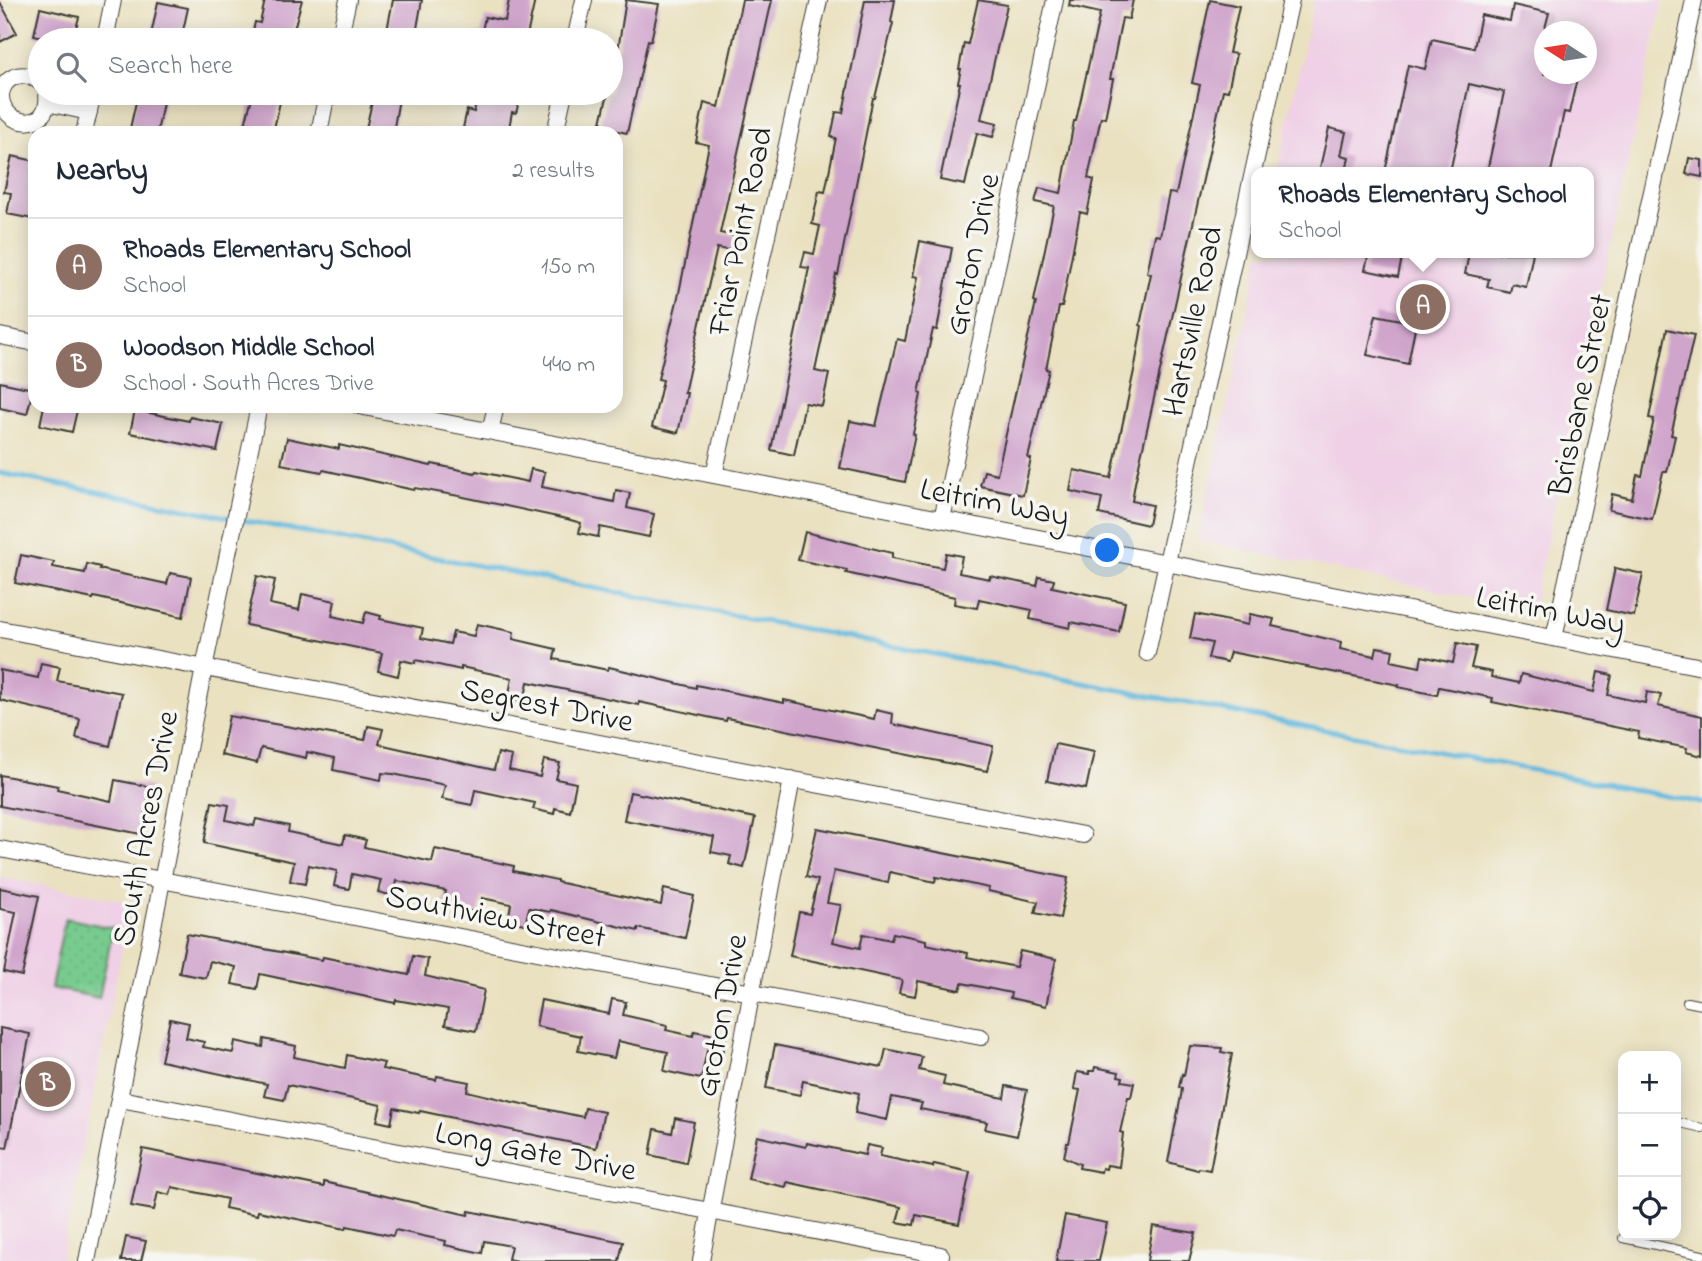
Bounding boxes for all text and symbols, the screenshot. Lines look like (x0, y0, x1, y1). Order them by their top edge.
north arrow (1534, 21, 1597, 84)
search box (28, 28, 623, 105)
icon: search (52, 48, 90, 86)
text: Search here (108, 48, 233, 86)
street label: Friar Point Road (697, 123, 787, 341)
text: Nearby (56, 150, 148, 194)
text: 2 results (512, 155, 595, 188)
popup (1251, 167, 1594, 258)
street label: Groton Drive (934, 169, 1015, 340)
text: Rhoads Elementary School (1278, 177, 1567, 215)
text: School (1278, 215, 1341, 248)
street label: Hartsville Road (1151, 222, 1238, 421)
text: Rhoads Elementary School (123, 232, 411, 270)
text: A (72, 251, 86, 284)
text: 150 m (541, 251, 595, 284)
text: School (123, 270, 186, 303)
pin: A (1400, 281, 1446, 333)
street label: Brisbane Street (1538, 290, 1627, 503)
text: Woodson Middle School (123, 330, 374, 368)
text: B (71, 349, 87, 382)
text: 440 m (543, 349, 595, 382)
text: School · South Acres Drive (123, 368, 374, 401)
street label: Leitrim Way (916, 467, 1073, 542)
your location (1090, 533, 1124, 567)
street label: Leitrim Way (1472, 575, 1629, 650)
street label: Segrest Drive (456, 668, 638, 747)
street label: South Acres Drive (102, 706, 193, 950)
street label: Southview Street (381, 874, 610, 963)
street label: Groton Drive (685, 930, 762, 1101)
map controls (1618, 1051, 1681, 1240)
button: + (1618, 1051, 1681, 1114)
pin: B (25, 1058, 71, 1110)
street label: Long Gate Drive (431, 1111, 641, 1196)
button: − (1618, 1114, 1681, 1177)
button: locate (1618, 1177, 1681, 1240)

